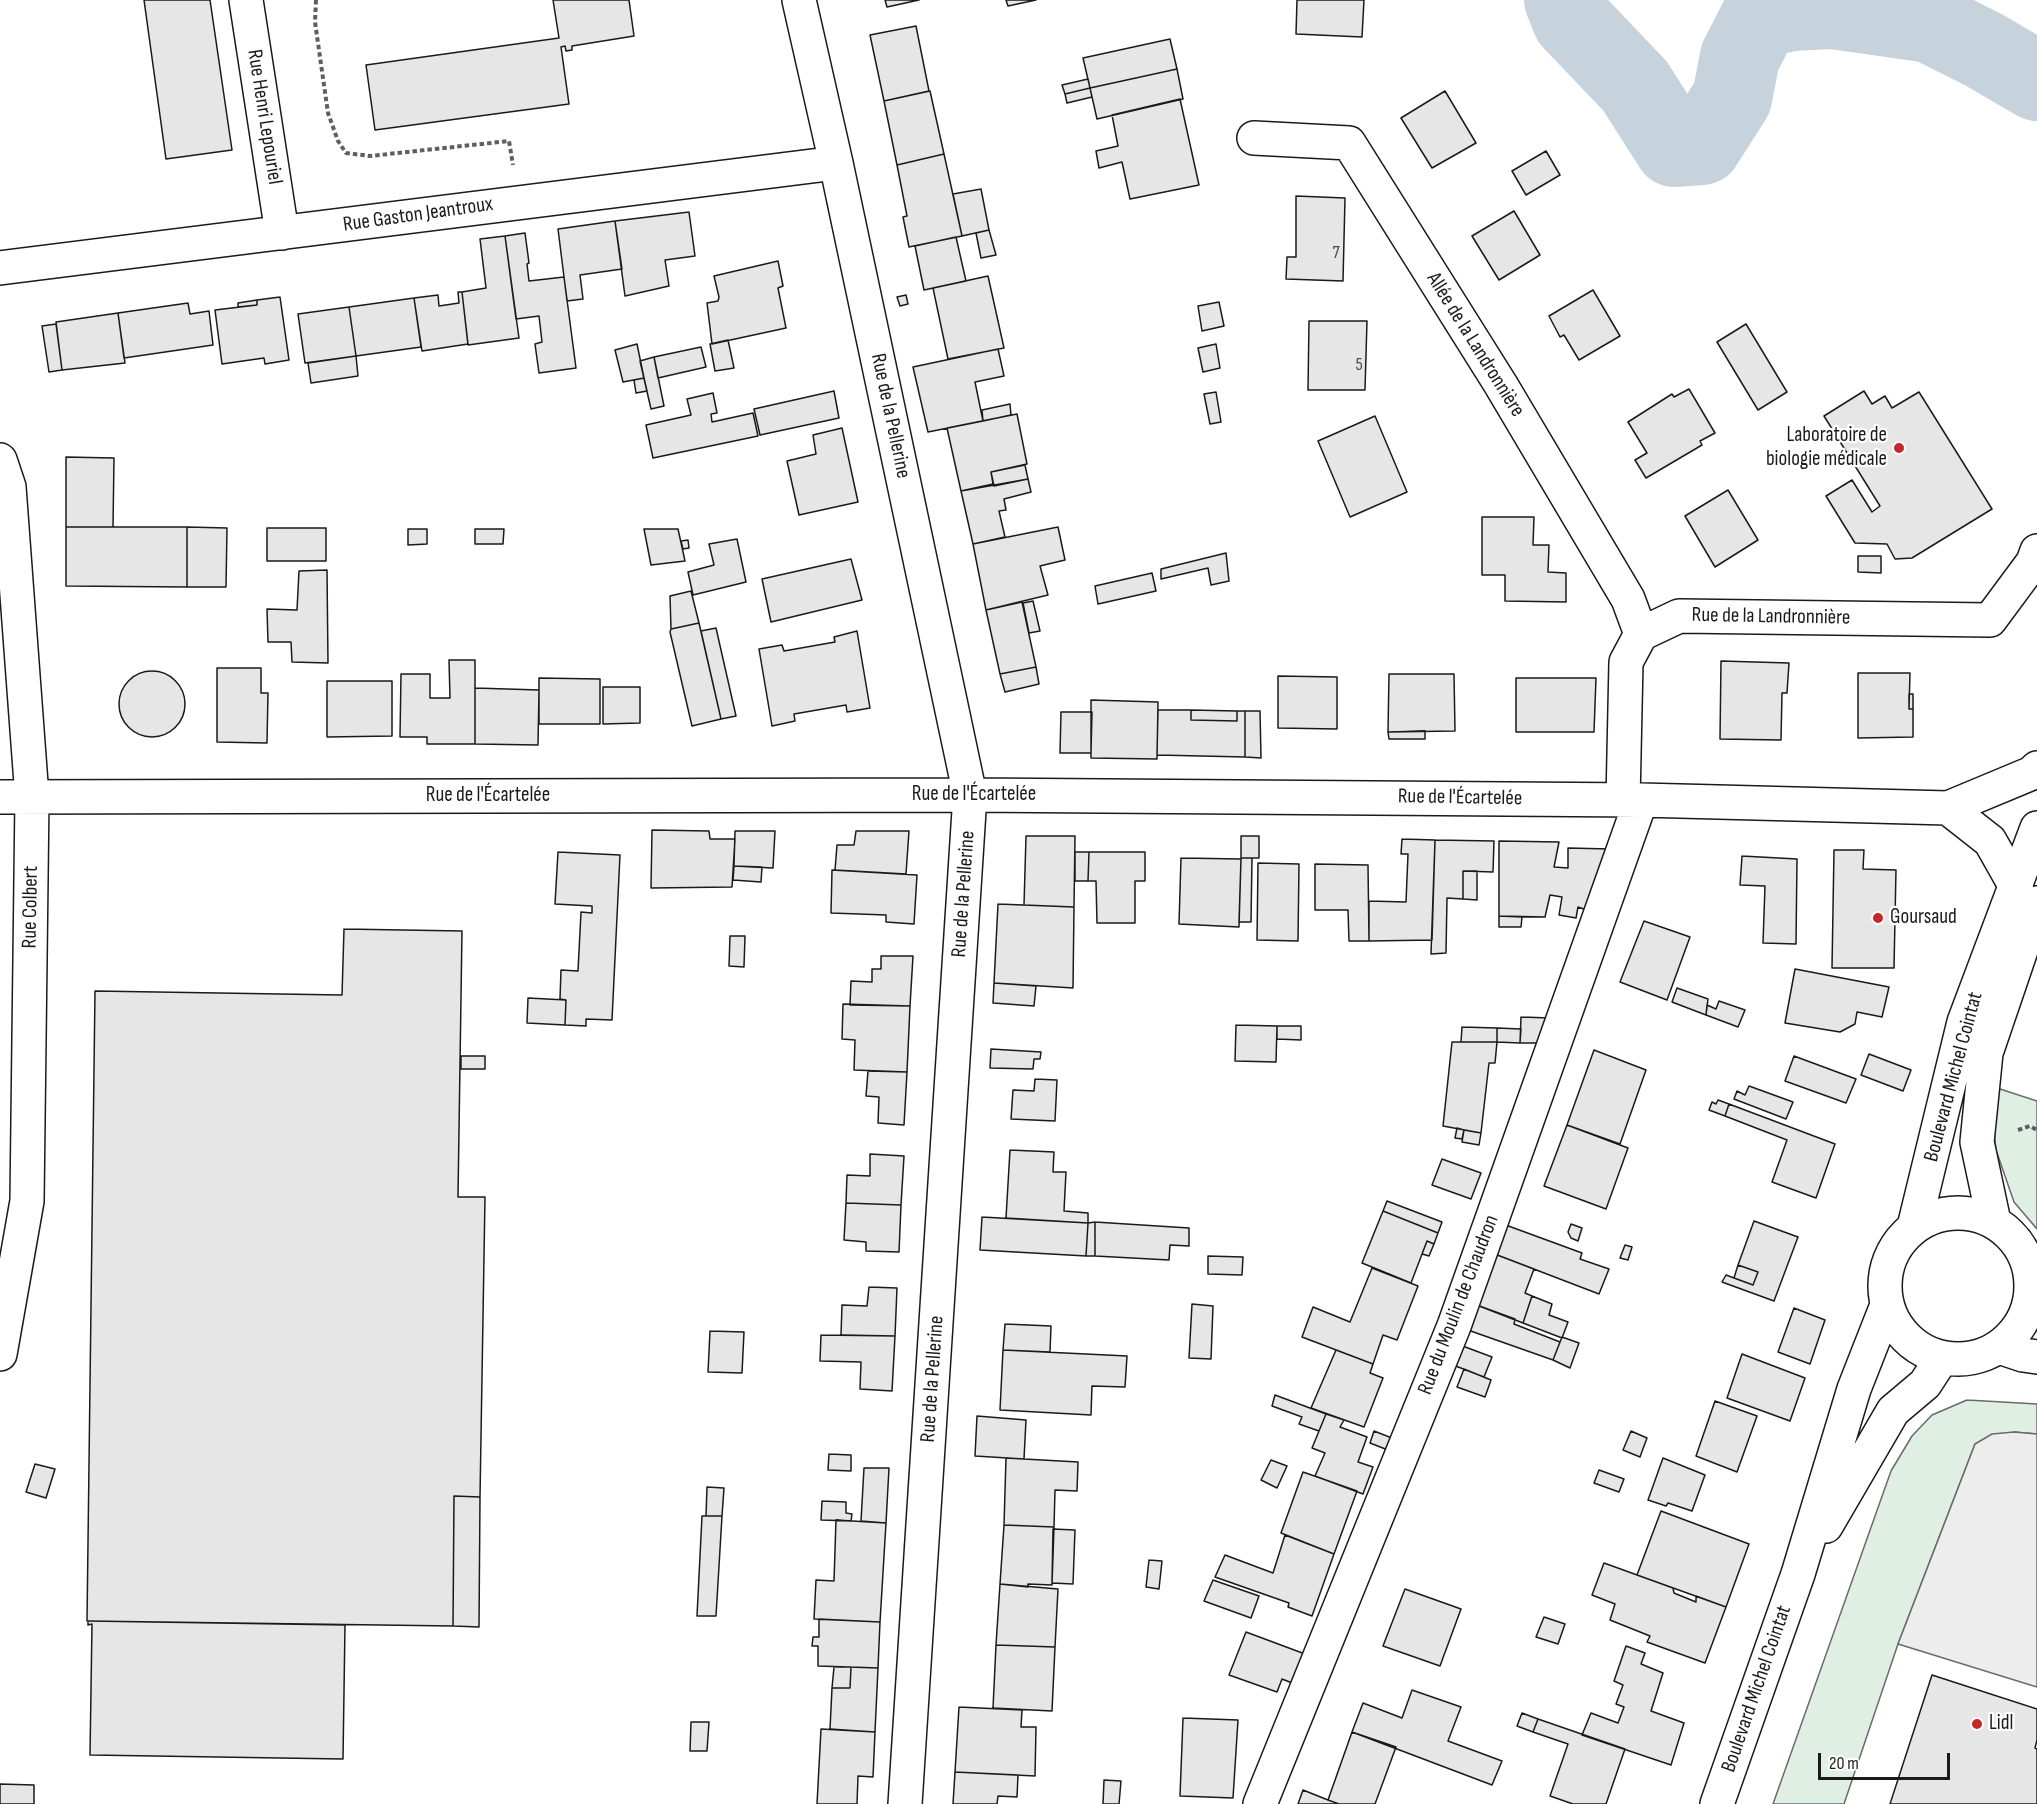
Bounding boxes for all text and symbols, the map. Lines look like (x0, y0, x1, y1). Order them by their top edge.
street label: Rue Henri Lepouriel (241, 48, 287, 186)
street label: Rue Gaston Jeantroux (341, 192, 495, 238)
house number: 7 (1332, 242, 1340, 264)
street label: Allée de la Landronnière (1420, 268, 1530, 422)
street label: Rue de la Pellerine (864, 351, 916, 481)
house number: 5 (1355, 354, 1363, 376)
place label: Laboratoire de biologie médicale (1766, 423, 1887, 473)
marker: Laboratoire de biologie médicale (1892, 441, 1906, 455)
street label: Rue de la Landronnière (1691, 603, 1851, 631)
street label: Rue de l'Écartelée (912, 782, 1036, 808)
street label: Rue de l'Écartelée (426, 783, 550, 809)
street label: Rue de l'Écartelée (1398, 784, 1522, 812)
street label: Rue de la Pellerine (947, 830, 981, 958)
street label: Rue Colbert (18, 865, 44, 949)
place label: Goursaud (1890, 905, 1957, 931)
marker: Goursaud (1871, 911, 1885, 925)
street label: Boulevard Michel Cointat (1919, 989, 1989, 1165)
street label: Rue du Moulin de Chaudron (1413, 1212, 1505, 1398)
street label: Rue de la Pellerine (916, 1315, 950, 1443)
street label: Boulevard Michel Cointat (1717, 1602, 1797, 1776)
place label: Lidl (1989, 1711, 2013, 1737)
marker: Lidl (1970, 1717, 1984, 1731)
scale bar (1821, 1741, 1953, 1779)
text: 20 m (1829, 1753, 1859, 1774)

